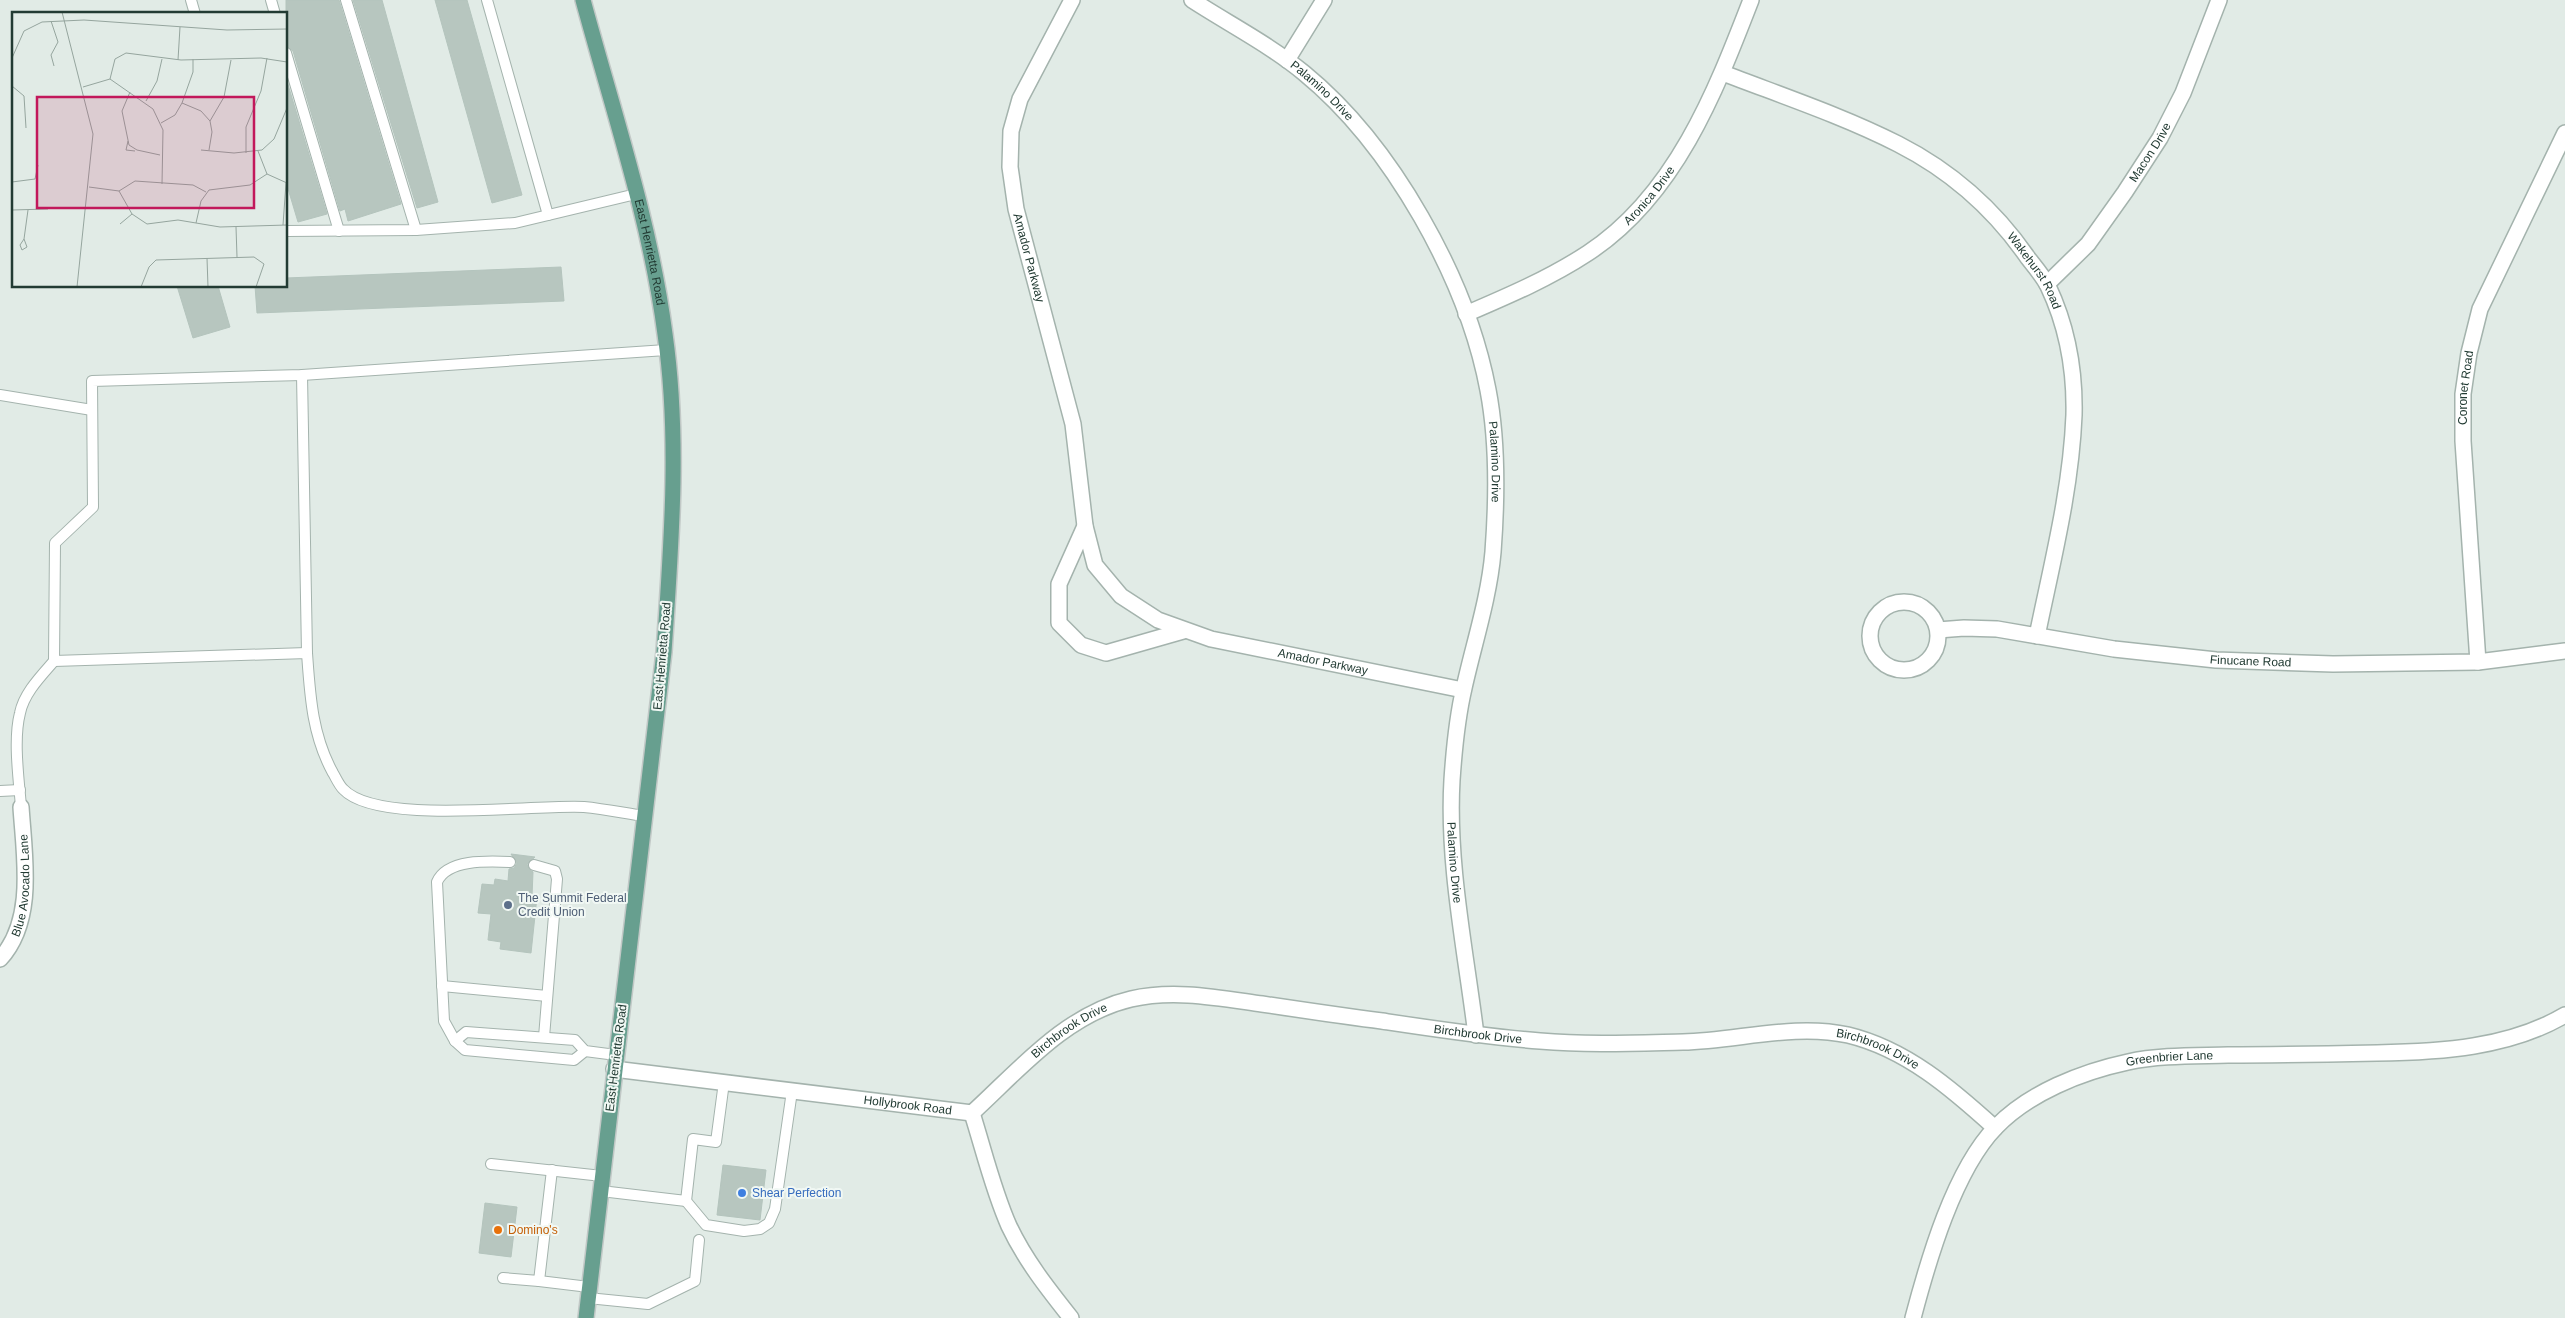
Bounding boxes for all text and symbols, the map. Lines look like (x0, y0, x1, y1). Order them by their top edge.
inset map (12, 12, 288, 288)
street label: Palamino Drive (1288, 58, 1357, 124)
street label: Macon Drive (2126, 120, 2174, 185)
street label: Aronica Drive (1621, 163, 1678, 228)
street label: East Henrietta Road (632, 198, 668, 306)
street label: Amador Parkway (1010, 212, 1047, 304)
street label: Wakehurst Road (2004, 230, 2064, 311)
street label: Coronet Road (2456, 350, 2476, 425)
street label: Palamino Drive (1486, 421, 1503, 503)
street label: East Henrietta Road (650, 602, 674, 710)
street label: Amador Parkway (1277, 646, 1369, 678)
street label: Finucane Road (2209, 652, 2292, 670)
street label: Palamino Drive (1444, 822, 1465, 904)
street label: Blue Avocado Lane (8, 833, 32, 939)
place label: The Summit Federal Credit Union (518, 891, 627, 919)
marker: The Summit Federal Credit Union (502, 899, 514, 911)
street label: Birchbrook Drive (1028, 1000, 1110, 1061)
street label: East Henrietta Road (602, 1004, 630, 1112)
street label: Birchbrook Drive (1433, 1022, 1523, 1046)
street label: Birchbrook Drive (1835, 1026, 1922, 1072)
street label: Greenbrier Lane (2125, 1048, 2214, 1069)
street label: Hollybrook Road (863, 1093, 953, 1117)
place label: Shear Perfection (752, 1186, 841, 1200)
marker: Shear Perfection (736, 1187, 748, 1199)
place label: Domino's (508, 1223, 558, 1237)
marker: Domino's (492, 1224, 504, 1236)

